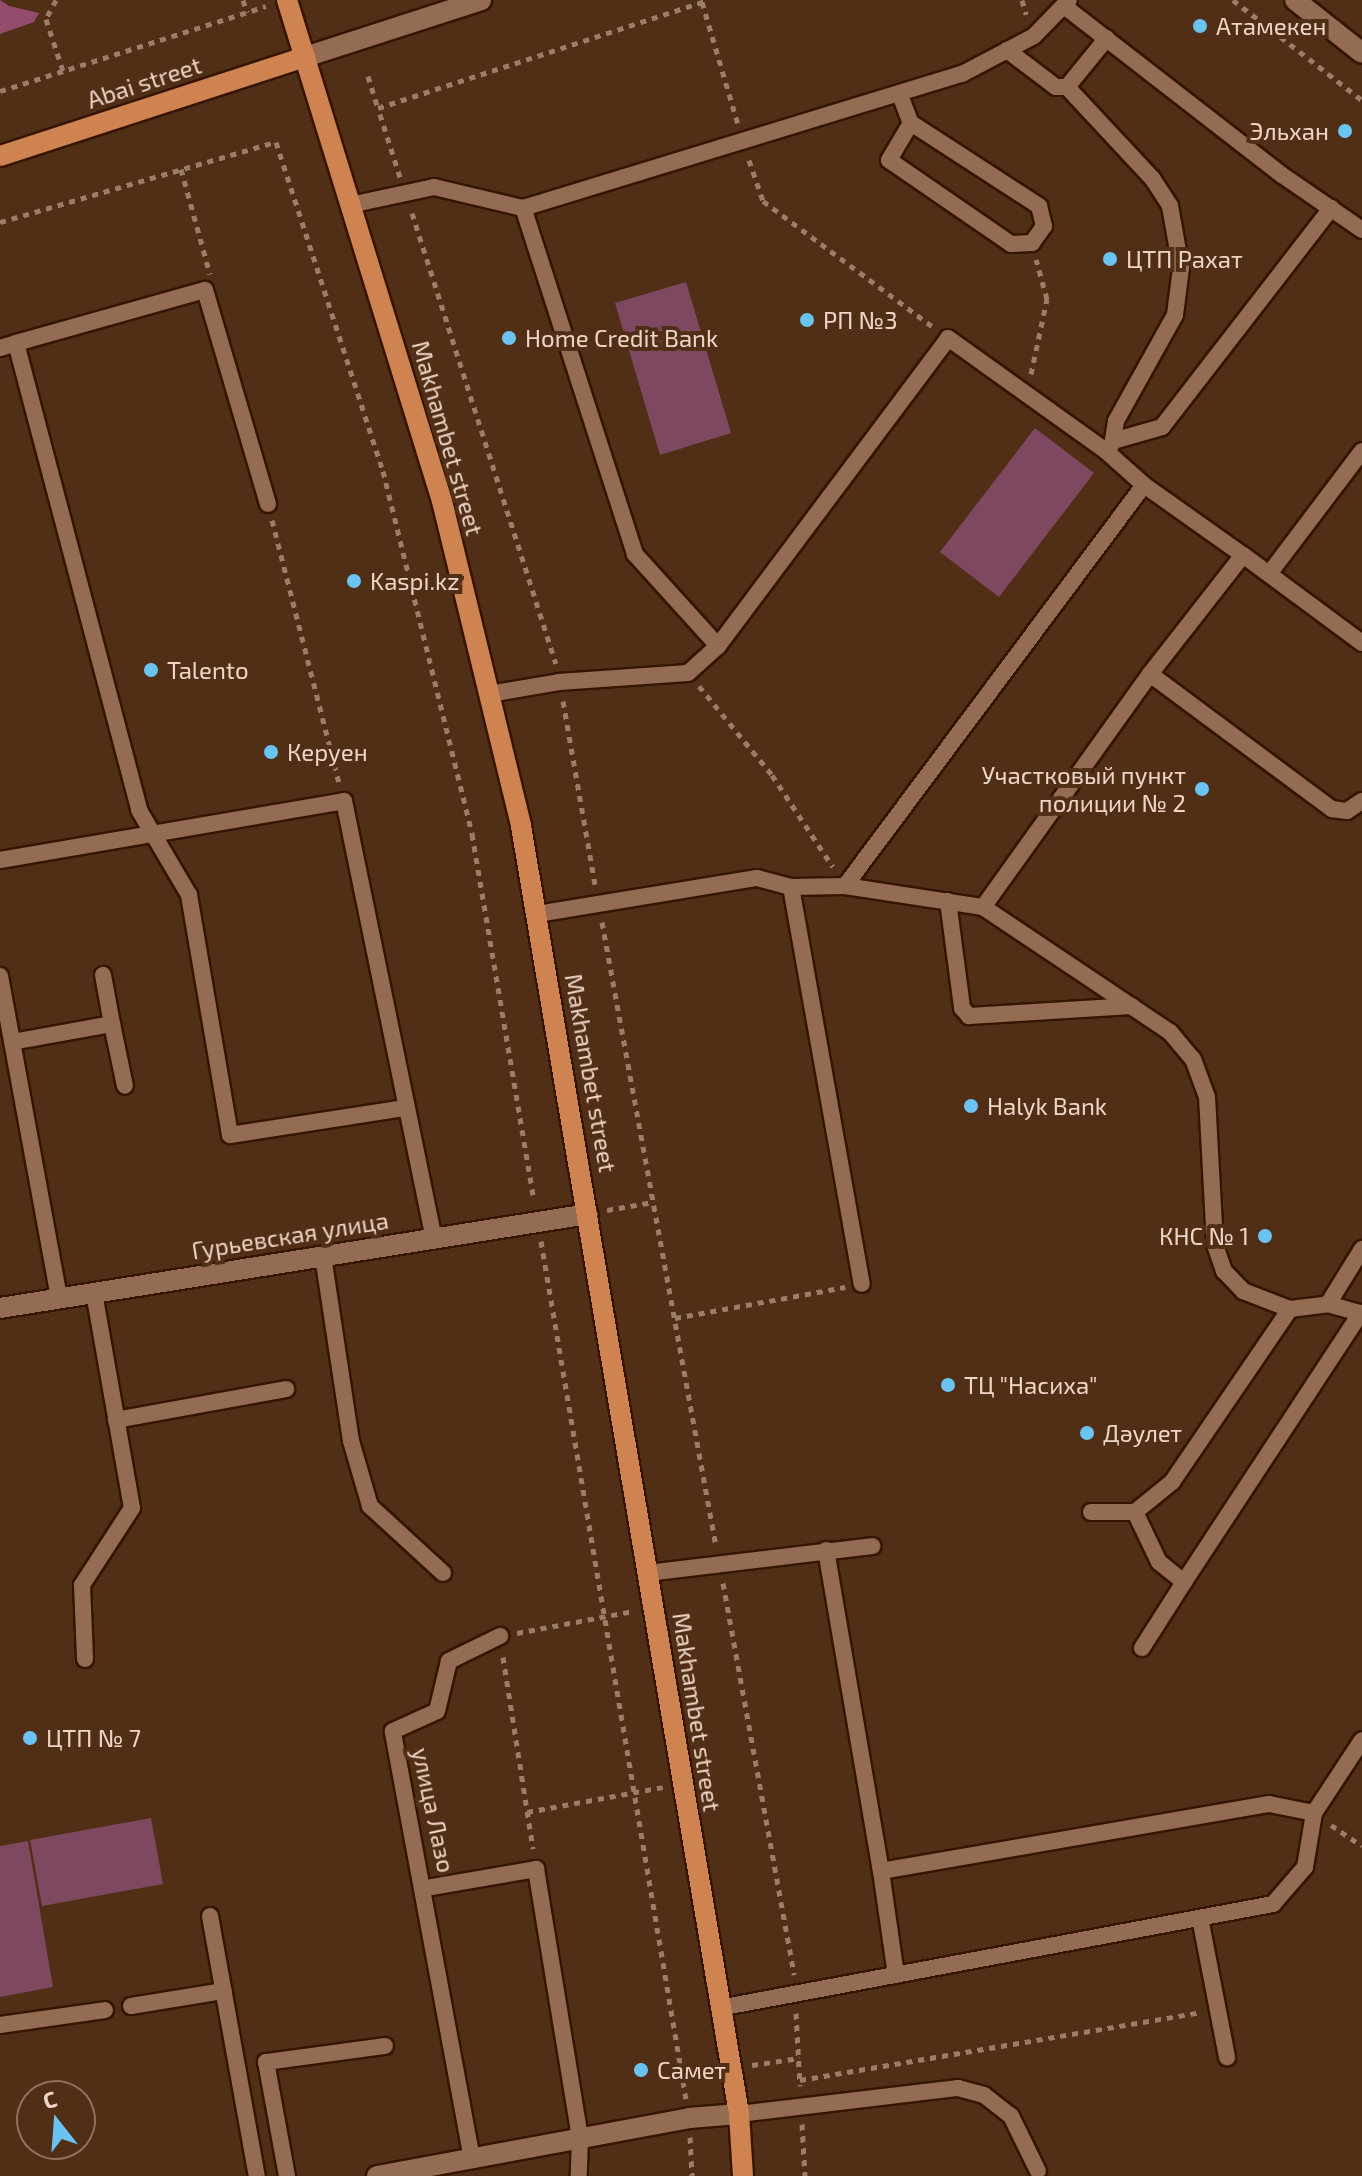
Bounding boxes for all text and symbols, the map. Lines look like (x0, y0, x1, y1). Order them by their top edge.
place label: Атамекен (1216, 12, 1326, 40)
marker: Атамекен (1191, 17, 1209, 35)
street label: Abai street (83, 50, 205, 114)
place label: Эльхан (1250, 117, 1329, 145)
marker: Эльхан (1336, 122, 1354, 140)
place label: ЦТП Рахат (1126, 245, 1243, 273)
marker: ЦТП Рахат (1101, 250, 1119, 268)
place label: РП №3 (823, 306, 898, 334)
marker: РП №3 (798, 311, 816, 329)
place label: Home Credit Bank (525, 324, 718, 352)
marker: Home Credit Bank (500, 329, 518, 347)
street label: Makhambet street (406, 337, 490, 539)
place label: Kaspi.kz (370, 567, 459, 595)
marker: Kaspi.kz (345, 572, 363, 590)
place label: Talento (167, 656, 249, 684)
marker: Talento (142, 661, 160, 679)
place label: Керуен (287, 738, 368, 766)
marker: Керуен (262, 743, 280, 761)
place label: Участковый пункт полиции № 2 (982, 761, 1186, 817)
marker: Участковый пункт полиции № 2 (1193, 780, 1211, 798)
street label: Makhambet street (559, 971, 623, 1175)
place label: Halyk Bank (987, 1092, 1107, 1120)
marker: Halyk Bank (962, 1097, 980, 1115)
street label: Гурьевская улица (189, 1205, 391, 1265)
place label: КНС № 1 (1159, 1222, 1249, 1250)
marker: КНС № 1 (1256, 1227, 1274, 1245)
place label: ТЦ "Насиха" (964, 1371, 1098, 1399)
marker: ТЦ "Насиха" (939, 1376, 957, 1394)
place label: Дәулет (1103, 1419, 1182, 1447)
marker: Дәулет (1078, 1424, 1096, 1442)
street label: Makhambet street (667, 1610, 727, 1814)
place label: ЦТП № 7 (46, 1724, 141, 1752)
marker: ЦТП № 7 (21, 1729, 39, 1747)
street label: улица Лазо (407, 1745, 461, 1875)
place label: Самет (657, 2056, 726, 2084)
marker: Самет (632, 2061, 650, 2079)
north arrow (16, 2080, 96, 2160)
text: С (40, 2085, 60, 2113)

